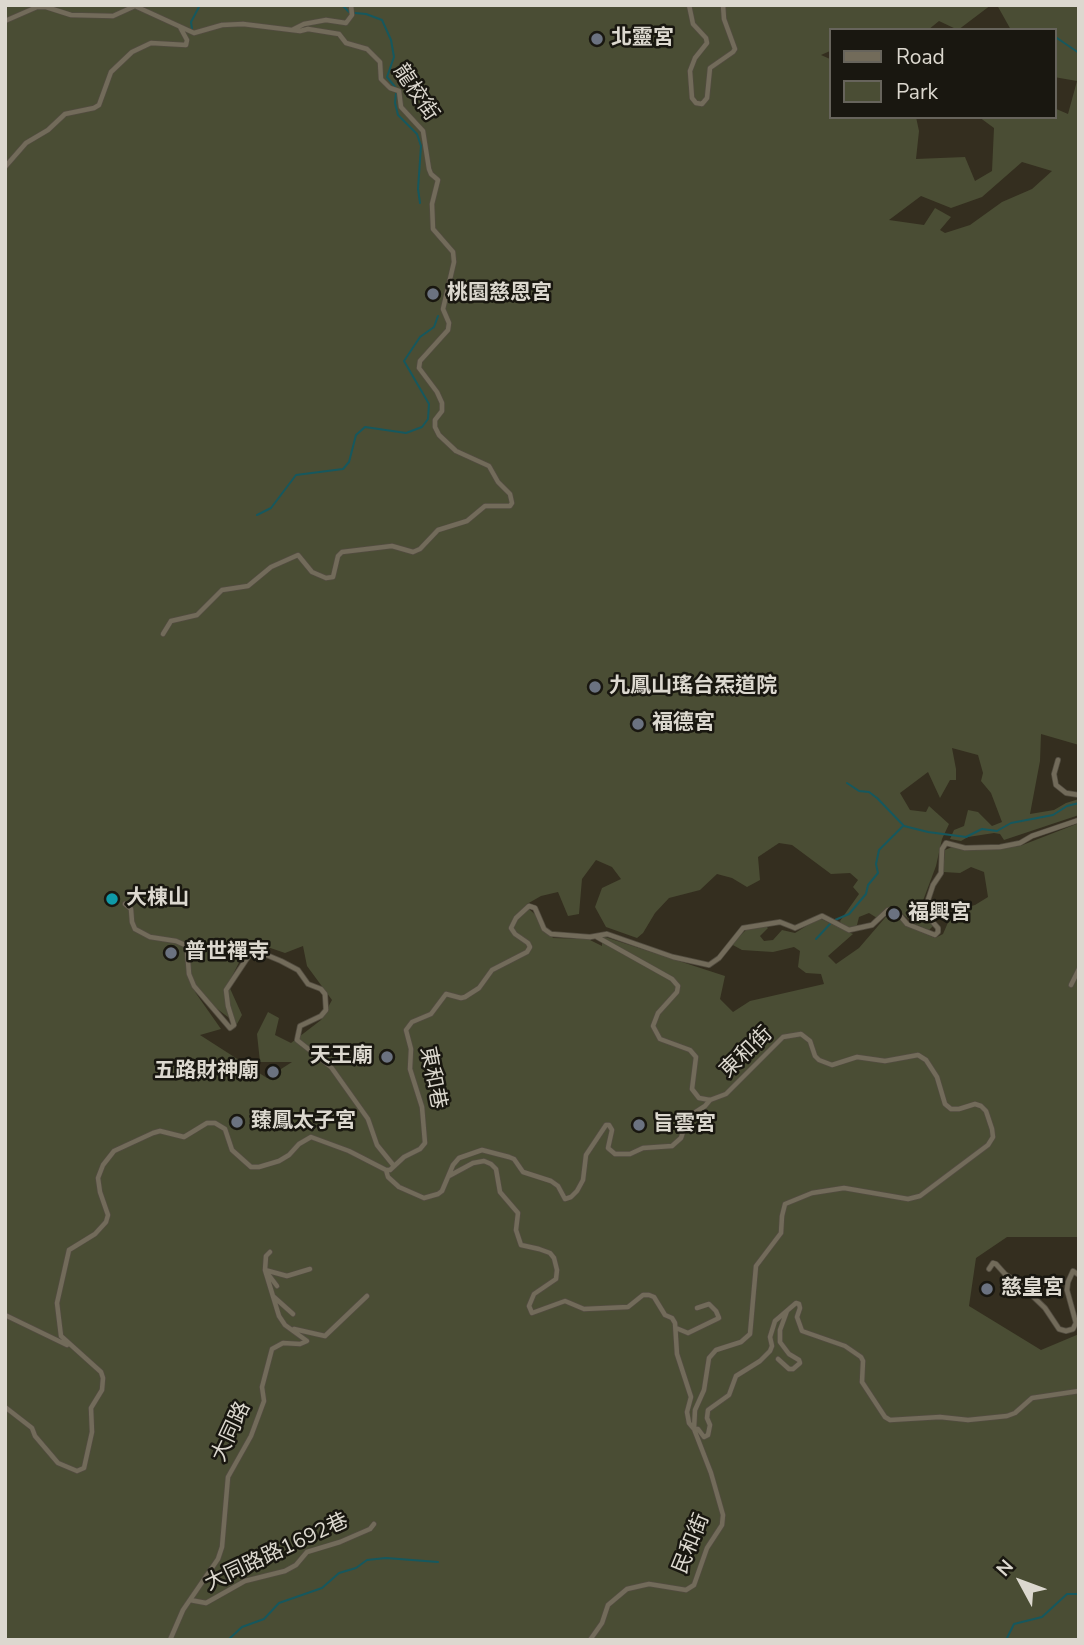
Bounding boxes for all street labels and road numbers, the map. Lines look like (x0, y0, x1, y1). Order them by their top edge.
street label: 龍校街 (387, 60, 443, 126)
street label: 東和街 (716, 1022, 778, 1084)
street label: 東和巷 (414, 1045, 450, 1111)
street label: 大同路 (207, 1398, 257, 1466)
street label: 大同路路1692巷 (201, 1509, 353, 1597)
street label: 民和街 (669, 1510, 715, 1578)

